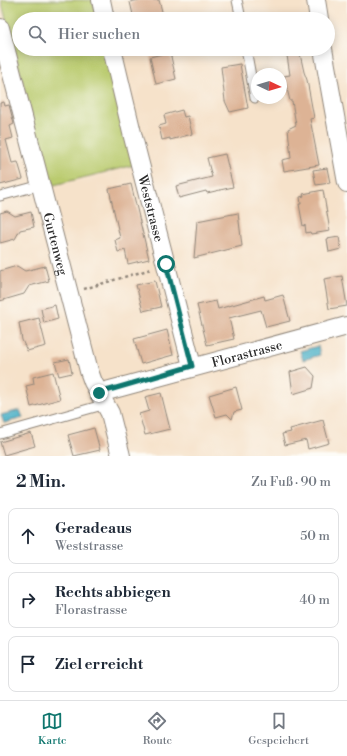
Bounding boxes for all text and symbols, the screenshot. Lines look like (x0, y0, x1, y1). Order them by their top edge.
search box (12, 12, 335, 56)
icon: search (26, 23, 48, 45)
text: Hier suchen (58, 25, 140, 44)
north arrow (251, 68, 287, 104)
street label: Weststrasse (134, 172, 167, 244)
street label: Gurtenweg (39, 211, 71, 277)
route start (157, 255, 175, 273)
street label: Florastrasse (210, 337, 284, 371)
route end (90, 384, 108, 402)
text: 2 Min. (16, 471, 66, 493)
text: Zu Fuß · 90 m (251, 474, 331, 490)
text: Geradeaus (55, 519, 132, 538)
icon: ahead (17, 525, 39, 547)
text: 50 m (300, 528, 330, 544)
text: Weststrasse (55, 538, 123, 554)
text: Rechts abbiegen (55, 583, 171, 602)
icon: right (17, 589, 39, 611)
text: 40 m (300, 592, 330, 608)
text: Florastrasse (55, 602, 127, 618)
icon: arrive (17, 653, 39, 675)
text: Ziel erreicht (55, 655, 143, 674)
tab: Karte (38, 710, 67, 748)
tab: Route (143, 710, 172, 748)
tab: Gespeichert (248, 710, 309, 748)

